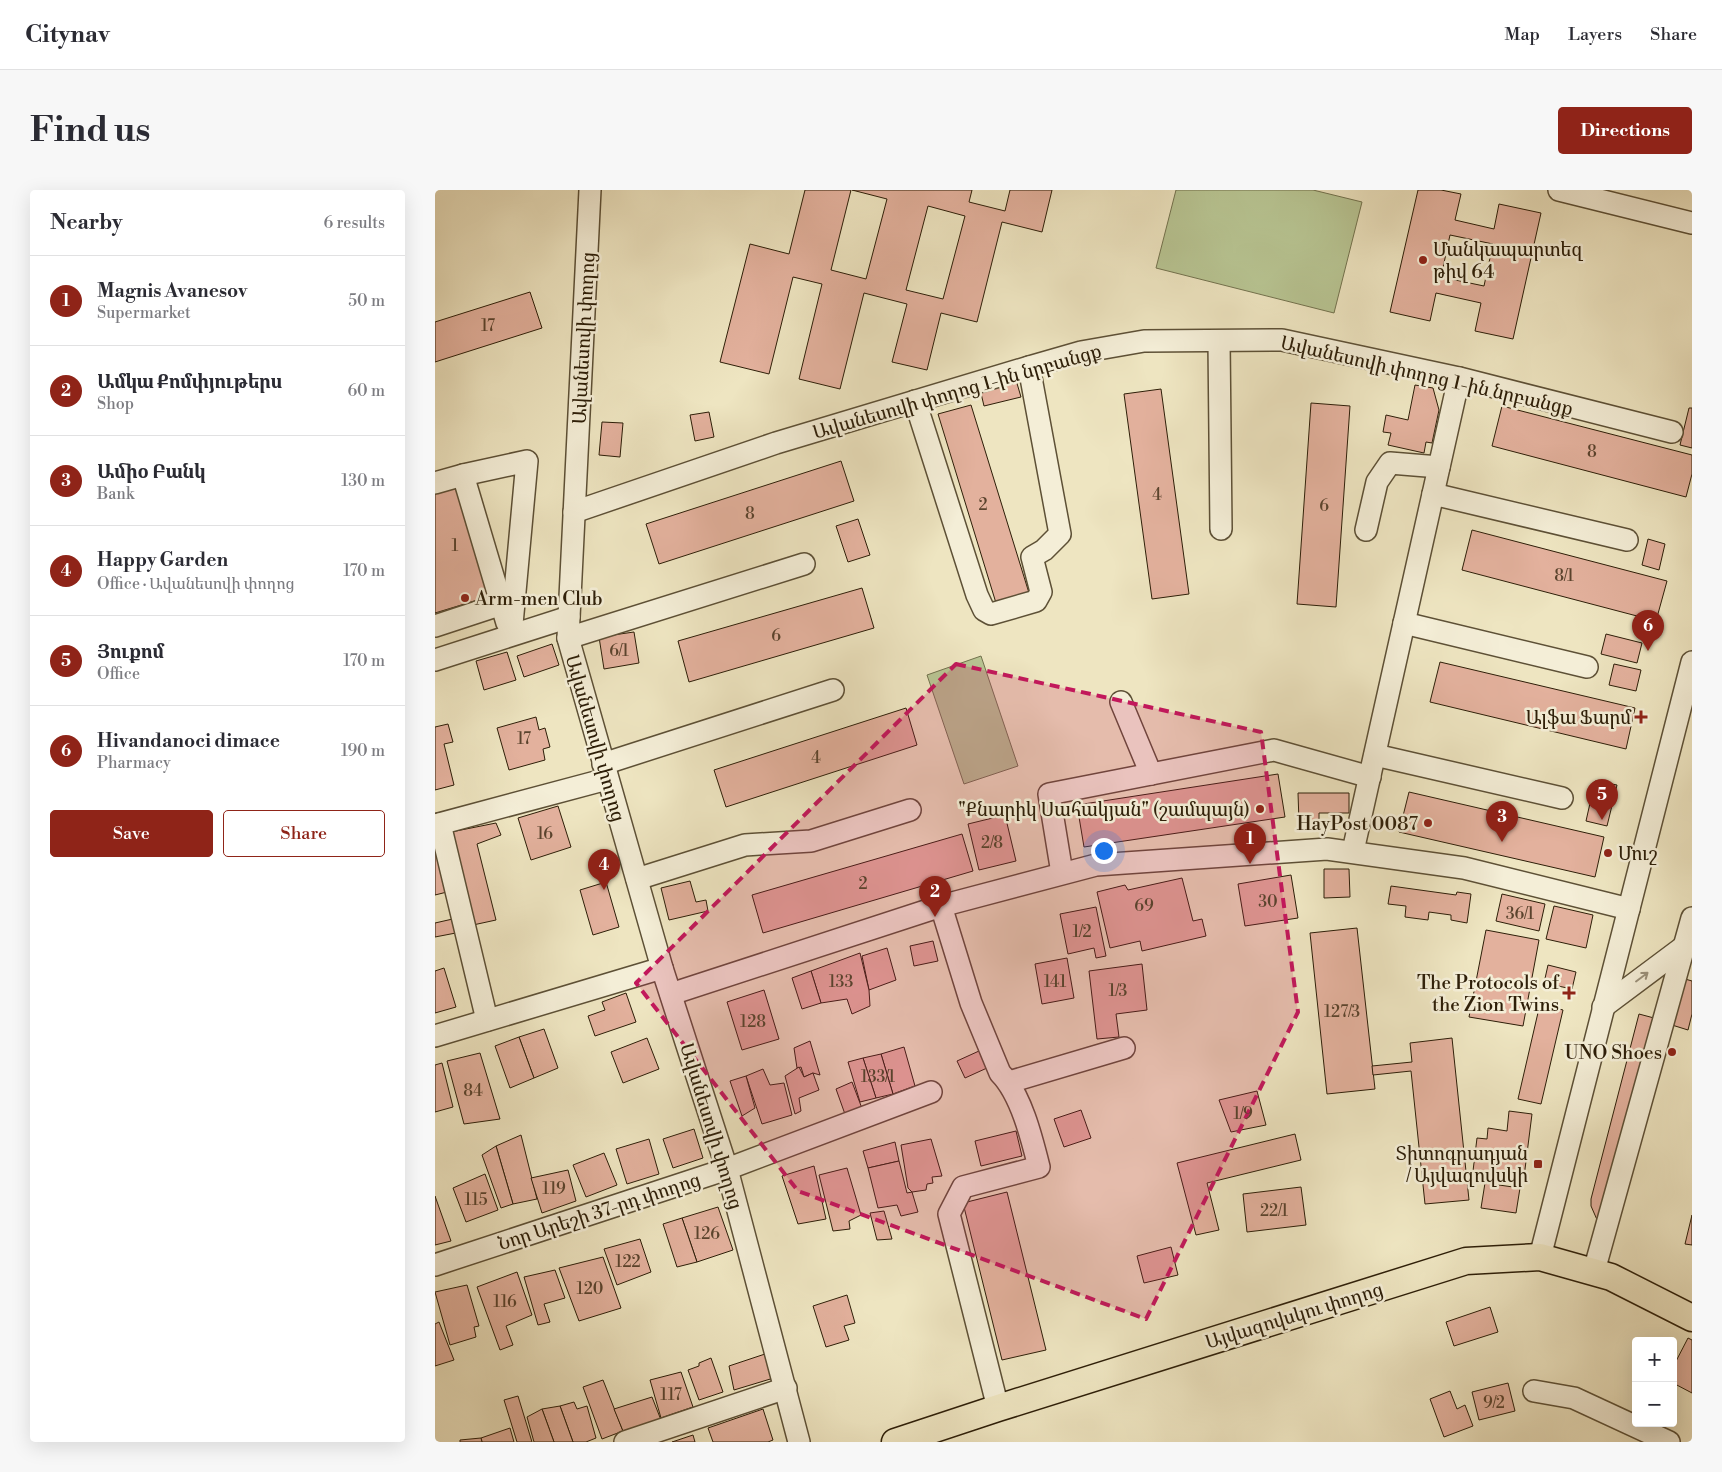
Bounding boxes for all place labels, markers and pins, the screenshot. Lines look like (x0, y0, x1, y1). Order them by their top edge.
place label: Մանկապարտեզ թիվ 64 (1433, 238, 1583, 284)
marker: Մանկապարտեզ թիվ 64 (1417, 254, 1429, 266)
place label: Arm-men Club (474, 587, 603, 611)
marker: Arm-men Club (459, 592, 471, 604)
pin: 6 (1632, 610, 1664, 651)
place label: Ալֆա Ֆարմ (1526, 706, 1632, 730)
marker: Ալֆա Ֆարմ (1635, 711, 1647, 723)
pin: 5 (1586, 779, 1618, 820)
place label: "Քնարիկ Սահակյան" (շամպայն) (958, 798, 1250, 822)
pin: 3 (1486, 801, 1518, 842)
marker: "Քնարիկ Սահակյան" (շամպայն) (1254, 803, 1266, 815)
place label: HayPost 0087 (1296, 812, 1418, 836)
marker: HayPost 0087 (1422, 817, 1434, 829)
pin: 1 (1234, 823, 1266, 864)
place label: Մուշ (1618, 842, 1658, 866)
marker: Մուշ (1602, 847, 1614, 859)
pin: 4 (588, 849, 620, 890)
pin: 2 (919, 876, 951, 917)
place label: The Protocols of the Zion Twins (1417, 971, 1560, 1017)
marker: The Protocols of the Zion Twins (1563, 987, 1575, 999)
place label: UNO Shoes (1565, 1041, 1662, 1065)
marker: UNO Shoes (1666, 1046, 1678, 1058)
place label: Տիտոգրադյան / Այվազովսկի (1396, 1142, 1528, 1188)
marker: Տիտոգրադյան / Այվազովսկի (1532, 1158, 1544, 1170)

